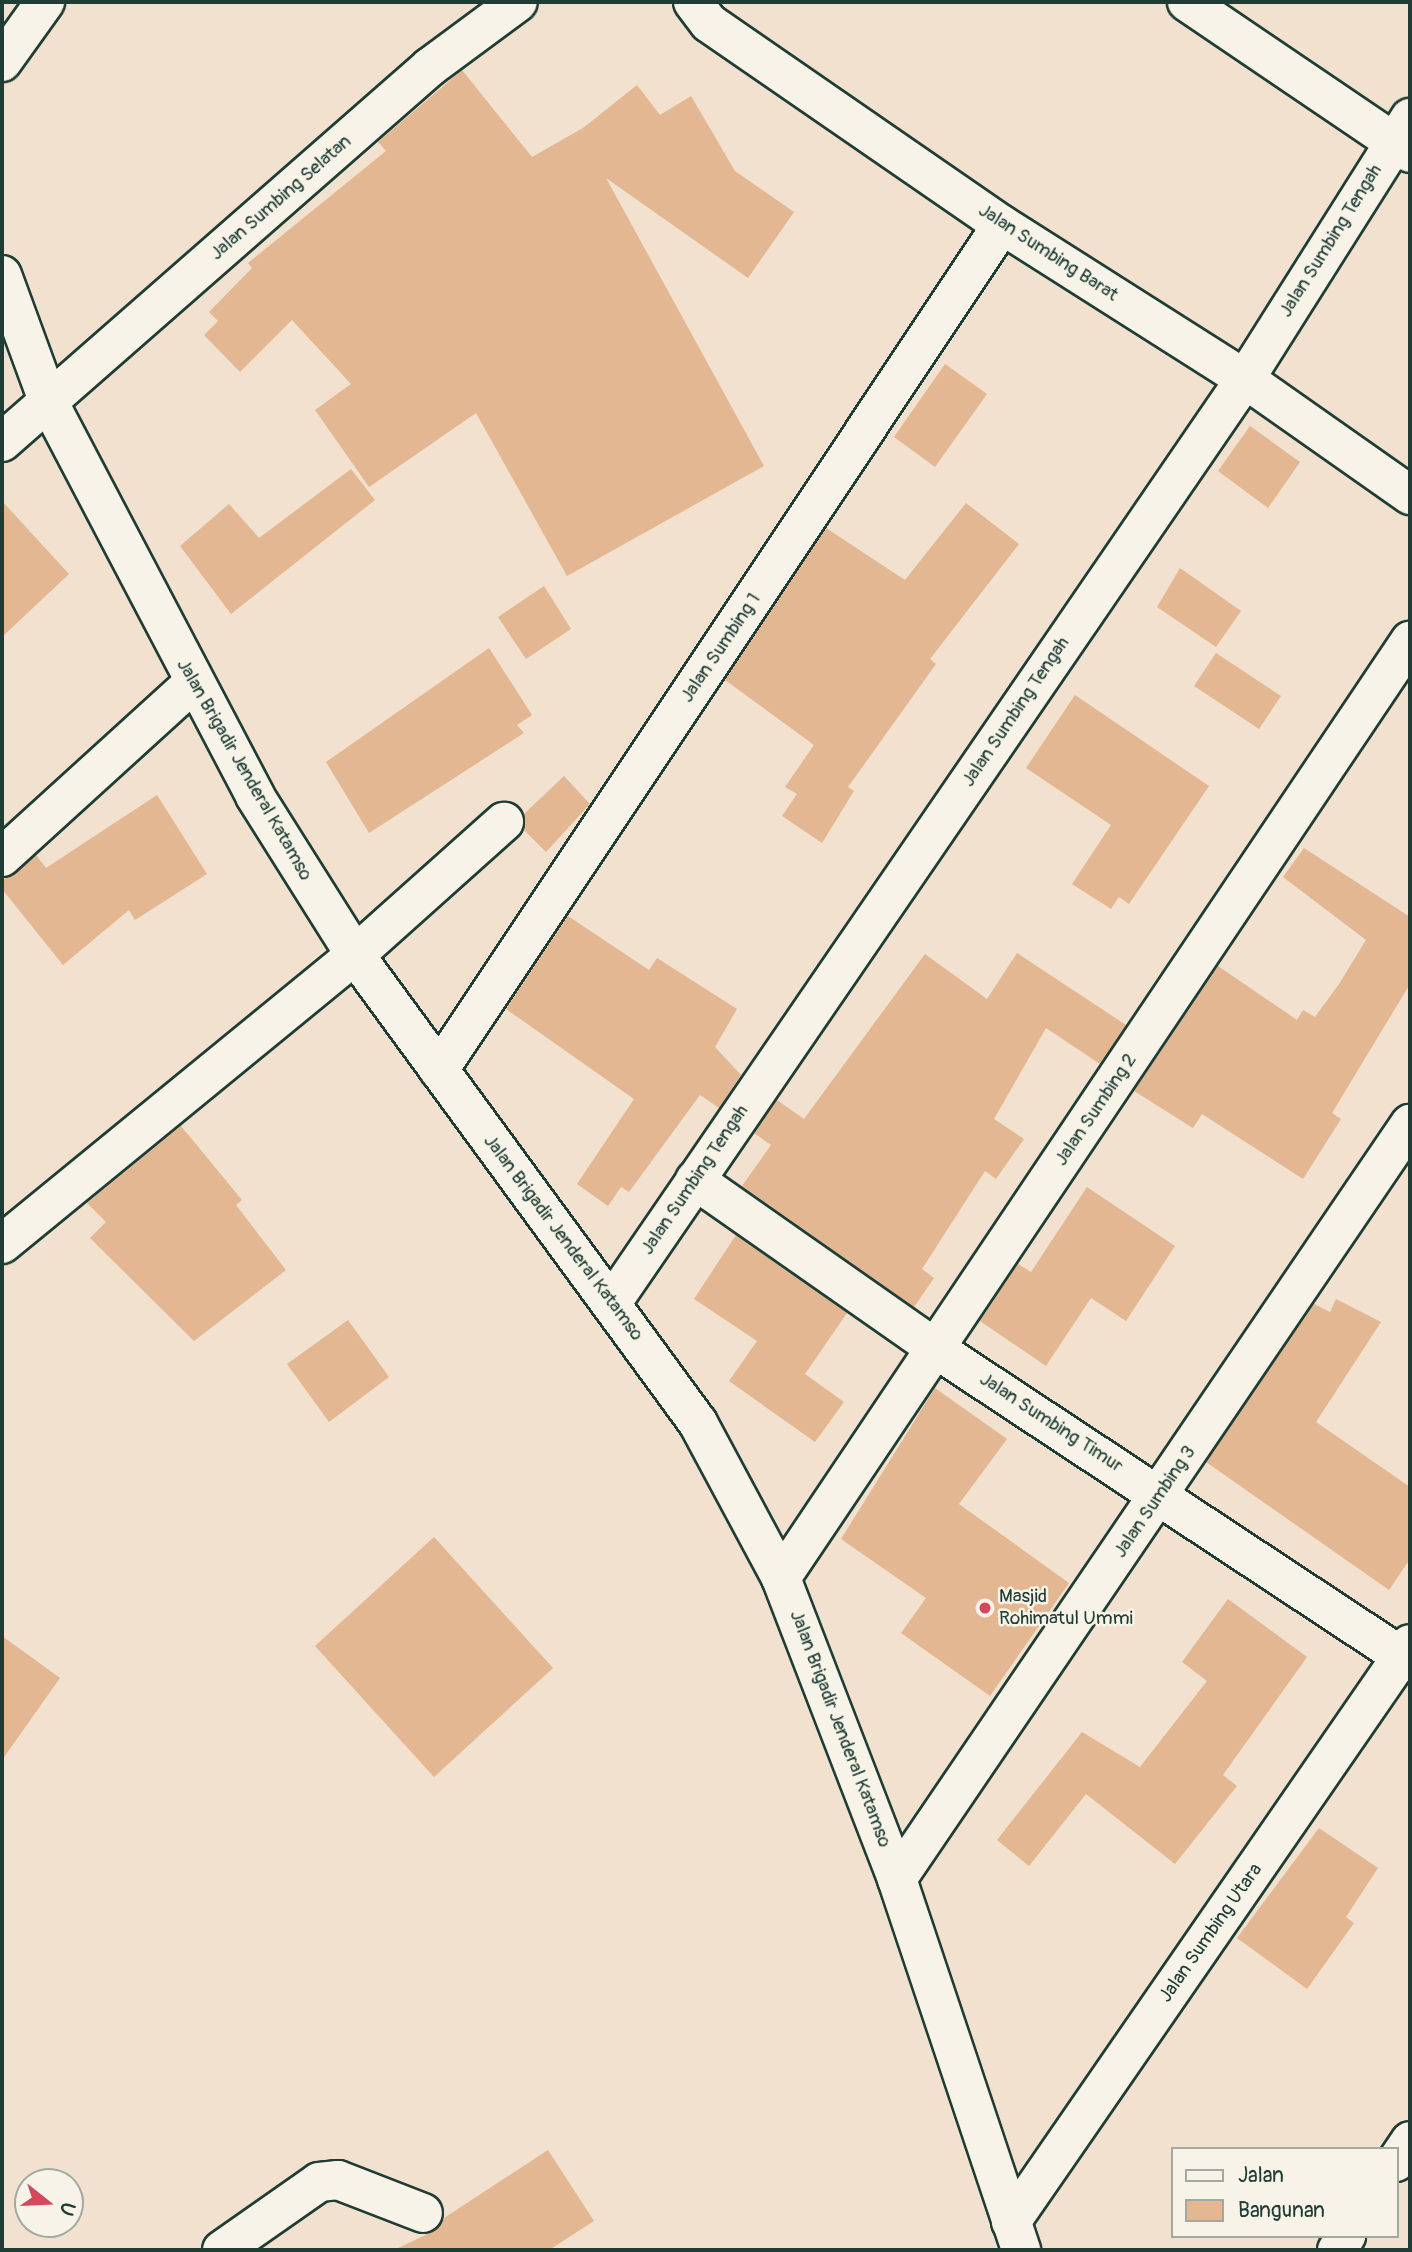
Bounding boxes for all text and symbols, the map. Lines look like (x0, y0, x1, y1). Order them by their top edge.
street label: Jalan Sumbing Selatan (206, 131, 356, 265)
street label: Jalan Sumbing Tengah (1275, 160, 1387, 322)
street label: Jalan Sumbing Barat (974, 199, 1122, 307)
street label: Jalan Sumbing 1 (676, 589, 766, 707)
street label: Jalan Sumbing Tengah (957, 633, 1075, 791)
street label: Jalan Brigadir Jenderal Katamso (171, 655, 317, 885)
street label: Jalan Sumbing 2 (1050, 1050, 1142, 1170)
street label: Jalan Sumbing Tengah (636, 1101, 754, 1259)
street label: Jalan Brigadir Jenderal Katamso (478, 1131, 648, 1345)
street label: Jalan Sumbing Timur (975, 1368, 1127, 1478)
street label: Jalan Sumbing 3 (1109, 1442, 1201, 1562)
place label: Masjid Rohimatul Ummi (999, 1586, 1133, 1630)
marker: Masjid Rohimatul Ummi (977, 1600, 993, 1616)
street label: Jalan Brigadir Jenderal Katamso (784, 1607, 896, 1851)
street label: Jalan Sumbing Utara (1155, 1859, 1267, 2007)
legend (1170, 2147, 1398, 2238)
text: Jalan (1238, 2162, 1284, 2189)
north arrow (14, 2168, 84, 2238)
text: Bangunan (1238, 2197, 1325, 2224)
text: U (54, 2199, 80, 2219)

